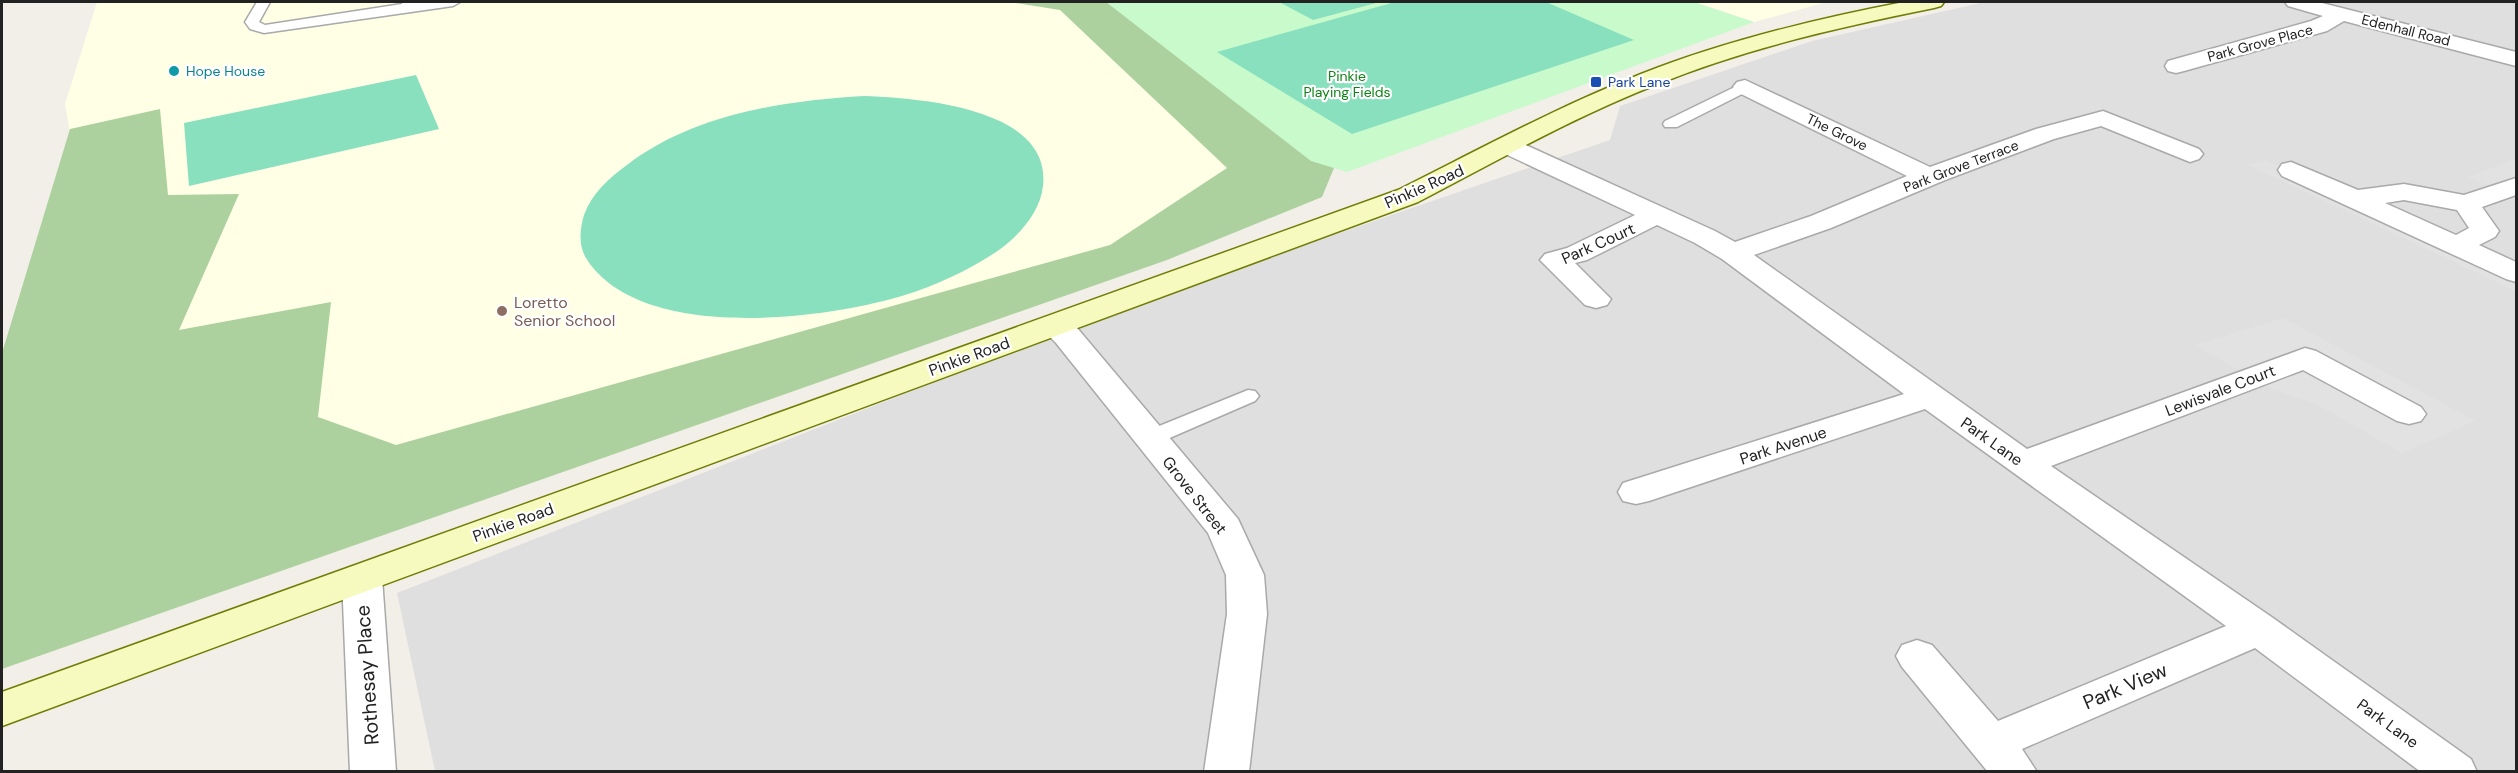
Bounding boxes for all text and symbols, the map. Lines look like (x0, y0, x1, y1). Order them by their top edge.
street label: Edenhall Road (2360, 10, 2452, 50)
street label: Park Grove Place (2205, 20, 2315, 66)
place label: Hope House (186, 62, 265, 80)
marker: Hope House (167, 64, 181, 78)
park label: Pinkie Playing Fields (1303, 67, 1391, 101)
place label: Park Lane (1608, 73, 1670, 91)
marker: Park Lane (1589, 75, 1603, 89)
street label: The Grove (1803, 109, 1871, 155)
street label: Park Grove Terrace (1901, 136, 2021, 196)
street label: Pinkie Road (1381, 160, 1467, 213)
street label: Park Court (1558, 218, 1638, 269)
place label: Loretto Senior School (514, 292, 615, 331)
marker: Loretto Senior School (495, 304, 509, 318)
street label: Pinkie Road (926, 332, 1013, 381)
street label: Lewisvale Court (2162, 360, 2278, 421)
street label: Park Lane (1957, 412, 2027, 470)
street label: Park Avenue (1737, 422, 1829, 469)
street label: Grove Street (1158, 452, 1232, 539)
street label: Pinkie Road (470, 498, 557, 547)
street label: Rothesay Place (349, 604, 385, 746)
street label: Park View (2079, 657, 2171, 715)
street label: Park Lane (2353, 694, 2423, 753)

